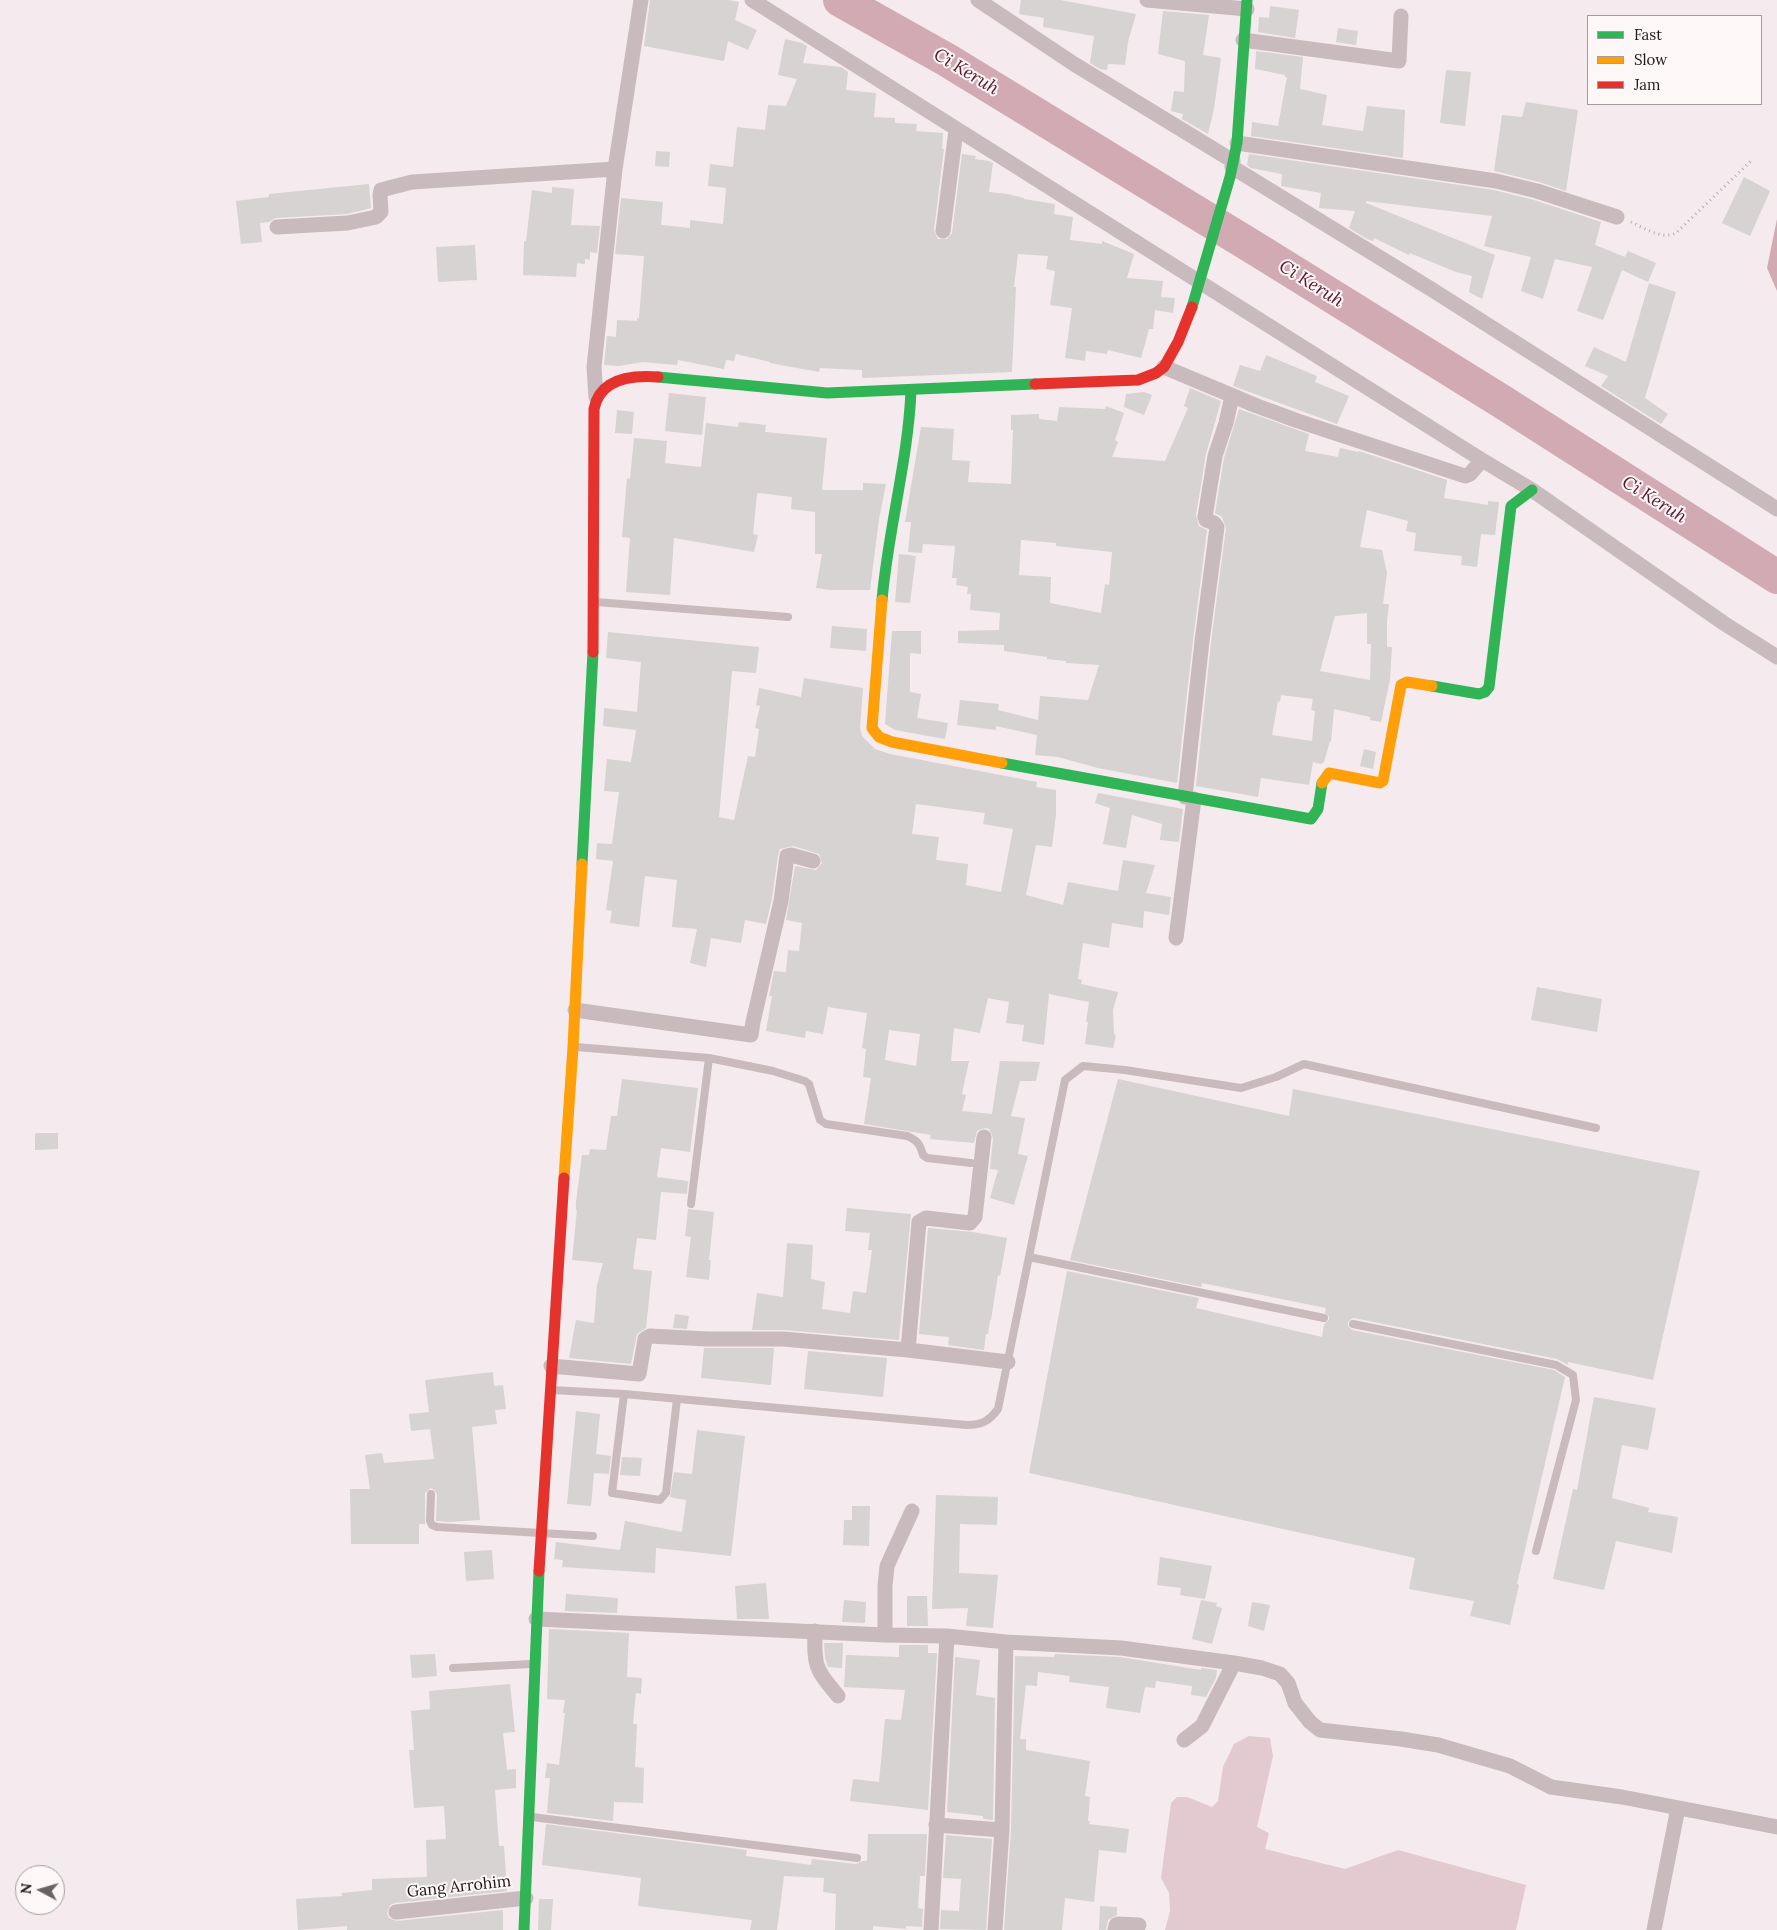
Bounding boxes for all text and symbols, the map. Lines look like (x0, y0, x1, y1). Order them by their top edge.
legend (1587, 15, 1762, 105)
text: Fast (1634, 25, 1662, 44)
water label: Ci Keruh (929, 44, 1003, 100)
text: Slow (1634, 50, 1667, 69)
text: Jam (1634, 75, 1661, 94)
water label: Ci Keruh (1275, 256, 1347, 312)
water label: Ci Keruh (1618, 472, 1690, 528)
north arrow (15, 1865, 65, 1915)
street label: Gang Arrohim (406, 1872, 512, 1902)
text: N (17, 1882, 36, 1895)

